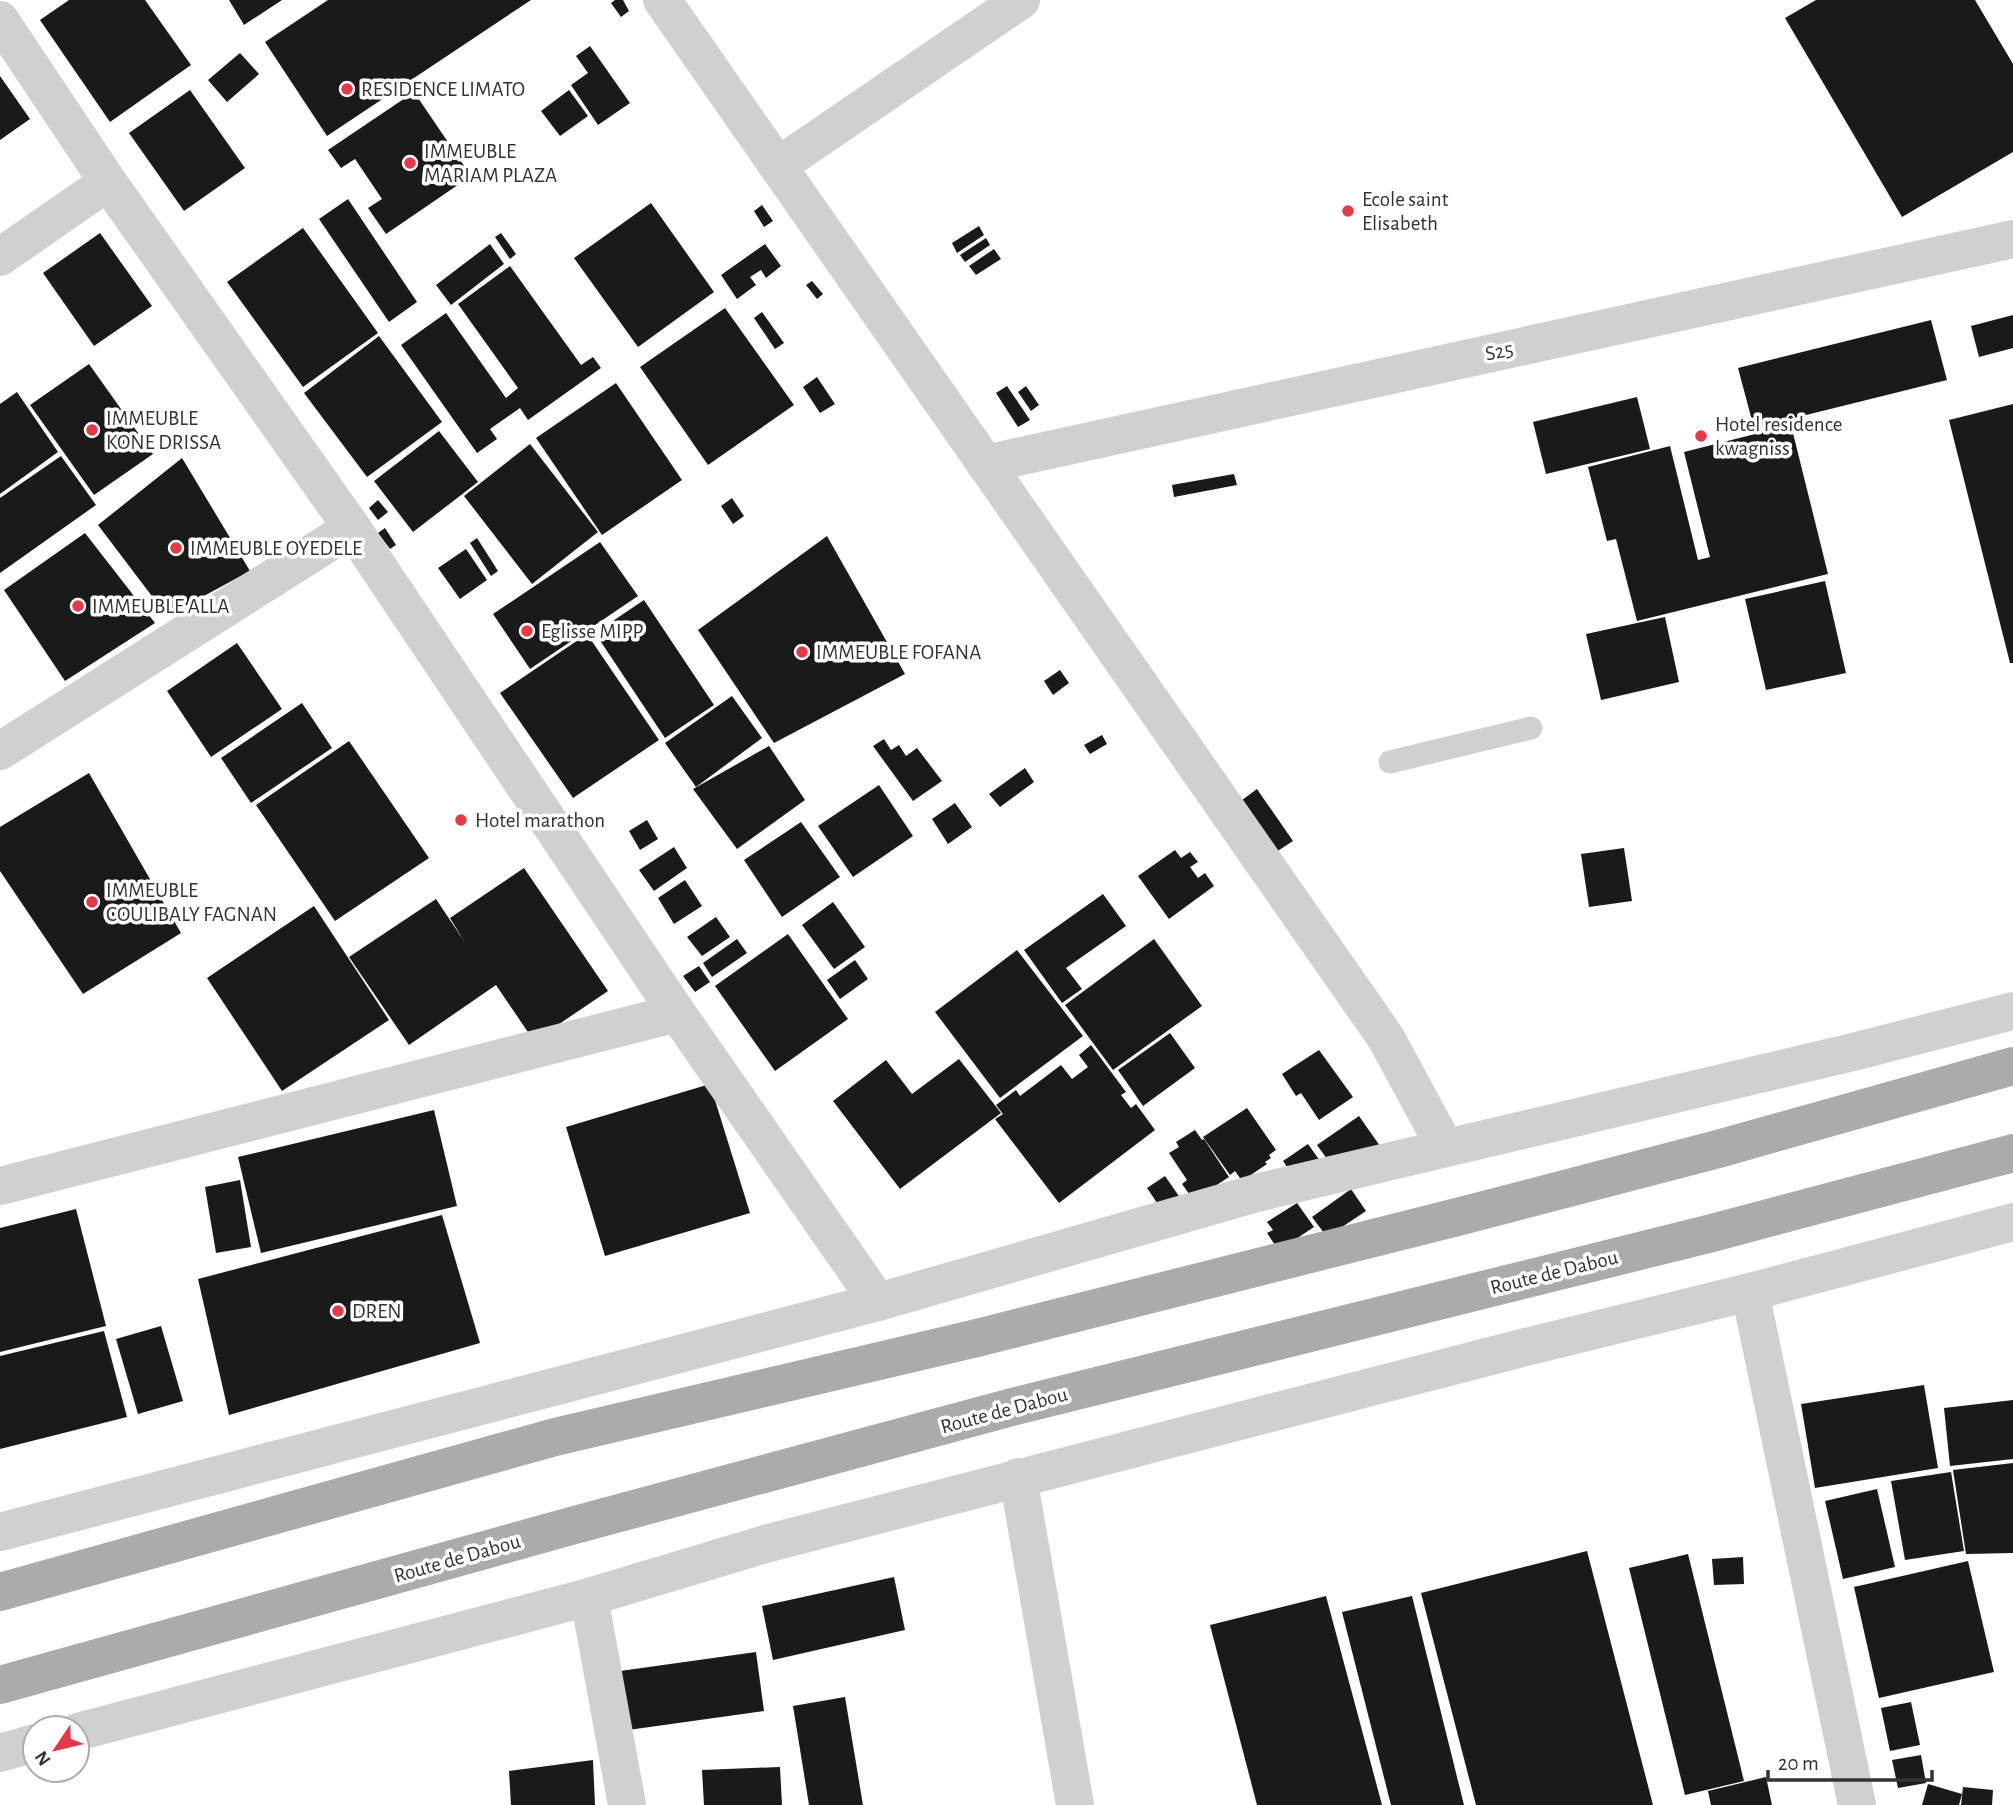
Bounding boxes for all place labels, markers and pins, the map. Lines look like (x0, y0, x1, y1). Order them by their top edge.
place label: RESIDENCE LIMATO (361, 79, 525, 100)
marker: RESIDENCE LIMATO (339, 81, 355, 97)
place label: IMMEUBLE MARIAM PLAZA (424, 141, 557, 186)
marker: IMMEUBLE MARIAM PLAZA (402, 155, 418, 171)
place label: Ecole saint Elisabeth (1362, 189, 1449, 234)
marker: Ecole saint Elisabeth (1340, 203, 1356, 219)
place label: IMMEUBLE KONE DRISSA (106, 408, 221, 453)
place label: Hotel residence kwagniss (1715, 414, 1842, 459)
marker: IMMEUBLE KONE DRISSA (84, 422, 100, 438)
marker: Hotel residence kwagniss (1693, 428, 1709, 444)
place label: IMMEUBLE OYEDELE (190, 538, 362, 559)
marker: IMMEUBLE OYEDELE (168, 540, 184, 556)
place label: IMMEUBLE ALLA (92, 596, 229, 617)
marker: IMMEUBLE ALLA (70, 598, 86, 614)
place label: Eglisse MIPP (541, 621, 644, 642)
marker: Eglisse MIPP (519, 623, 535, 639)
place label: IMMEUBLE FOFANA (816, 642, 981, 663)
marker: IMMEUBLE FOFANA (794, 644, 810, 660)
place label: Hotel marathon (475, 810, 605, 831)
marker: Hotel marathon (453, 812, 469, 828)
place label: IMMEUBLE COULIBALY FAGNAN (106, 880, 277, 925)
marker: IMMEUBLE COULIBALY FAGNAN (84, 894, 100, 910)
place label: DREN (352, 1301, 402, 1322)
marker: DREN (330, 1303, 346, 1319)

